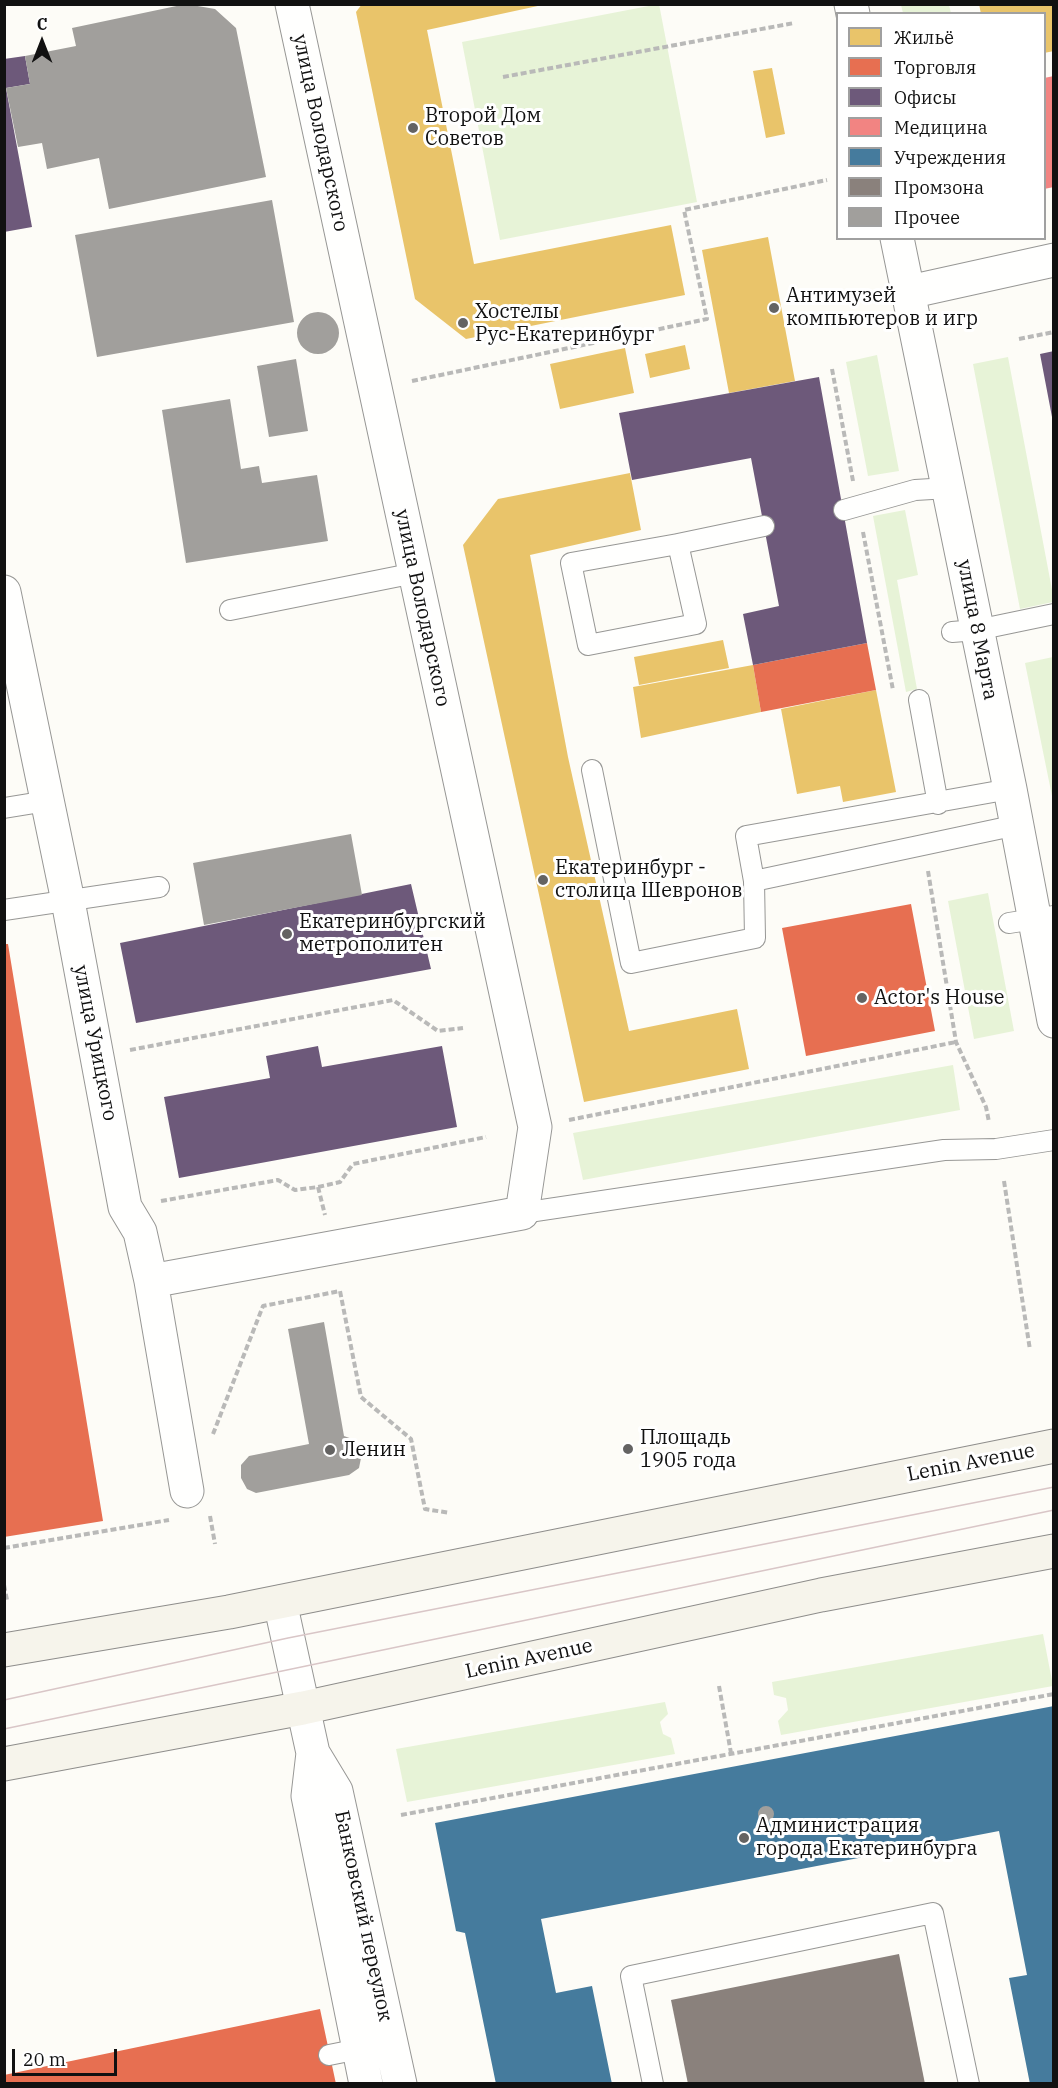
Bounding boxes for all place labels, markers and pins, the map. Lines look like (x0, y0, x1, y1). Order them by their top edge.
place label: Второй Дом Советов (425, 104, 541, 151)
marker: Второй Дом Советов (406, 121, 420, 135)
place label: Антимузей компьютеров и игр (786, 284, 978, 331)
place label: Хостелы Рус-Екатеринбург (475, 300, 655, 347)
marker: Антимузей компьютеров и игр (767, 301, 781, 315)
marker: Хостелы Рус-Екатеринбург (456, 316, 470, 330)
place label: Екатеринбург - столица Шевронов (555, 856, 743, 903)
marker: Екатеринбург - столица Шевронов (536, 873, 550, 887)
place label: Екатеринбургский метрополитен (299, 910, 486, 957)
marker: Екатеринбургский метрополитен (280, 927, 294, 941)
place label: Actor's House (874, 986, 1005, 1010)
marker: Actor's House (855, 991, 869, 1005)
place label: Площадь 1905 года (640, 1426, 736, 1473)
place label: Ленин (342, 1438, 406, 1462)
marker: Площадь 1905 года (621, 1442, 635, 1456)
marker: Ленин (323, 1443, 337, 1457)
place label: Администрация города Екатеринбурга (756, 1814, 977, 1861)
marker: Администрация города Екатеринбурга (737, 1831, 751, 1845)

